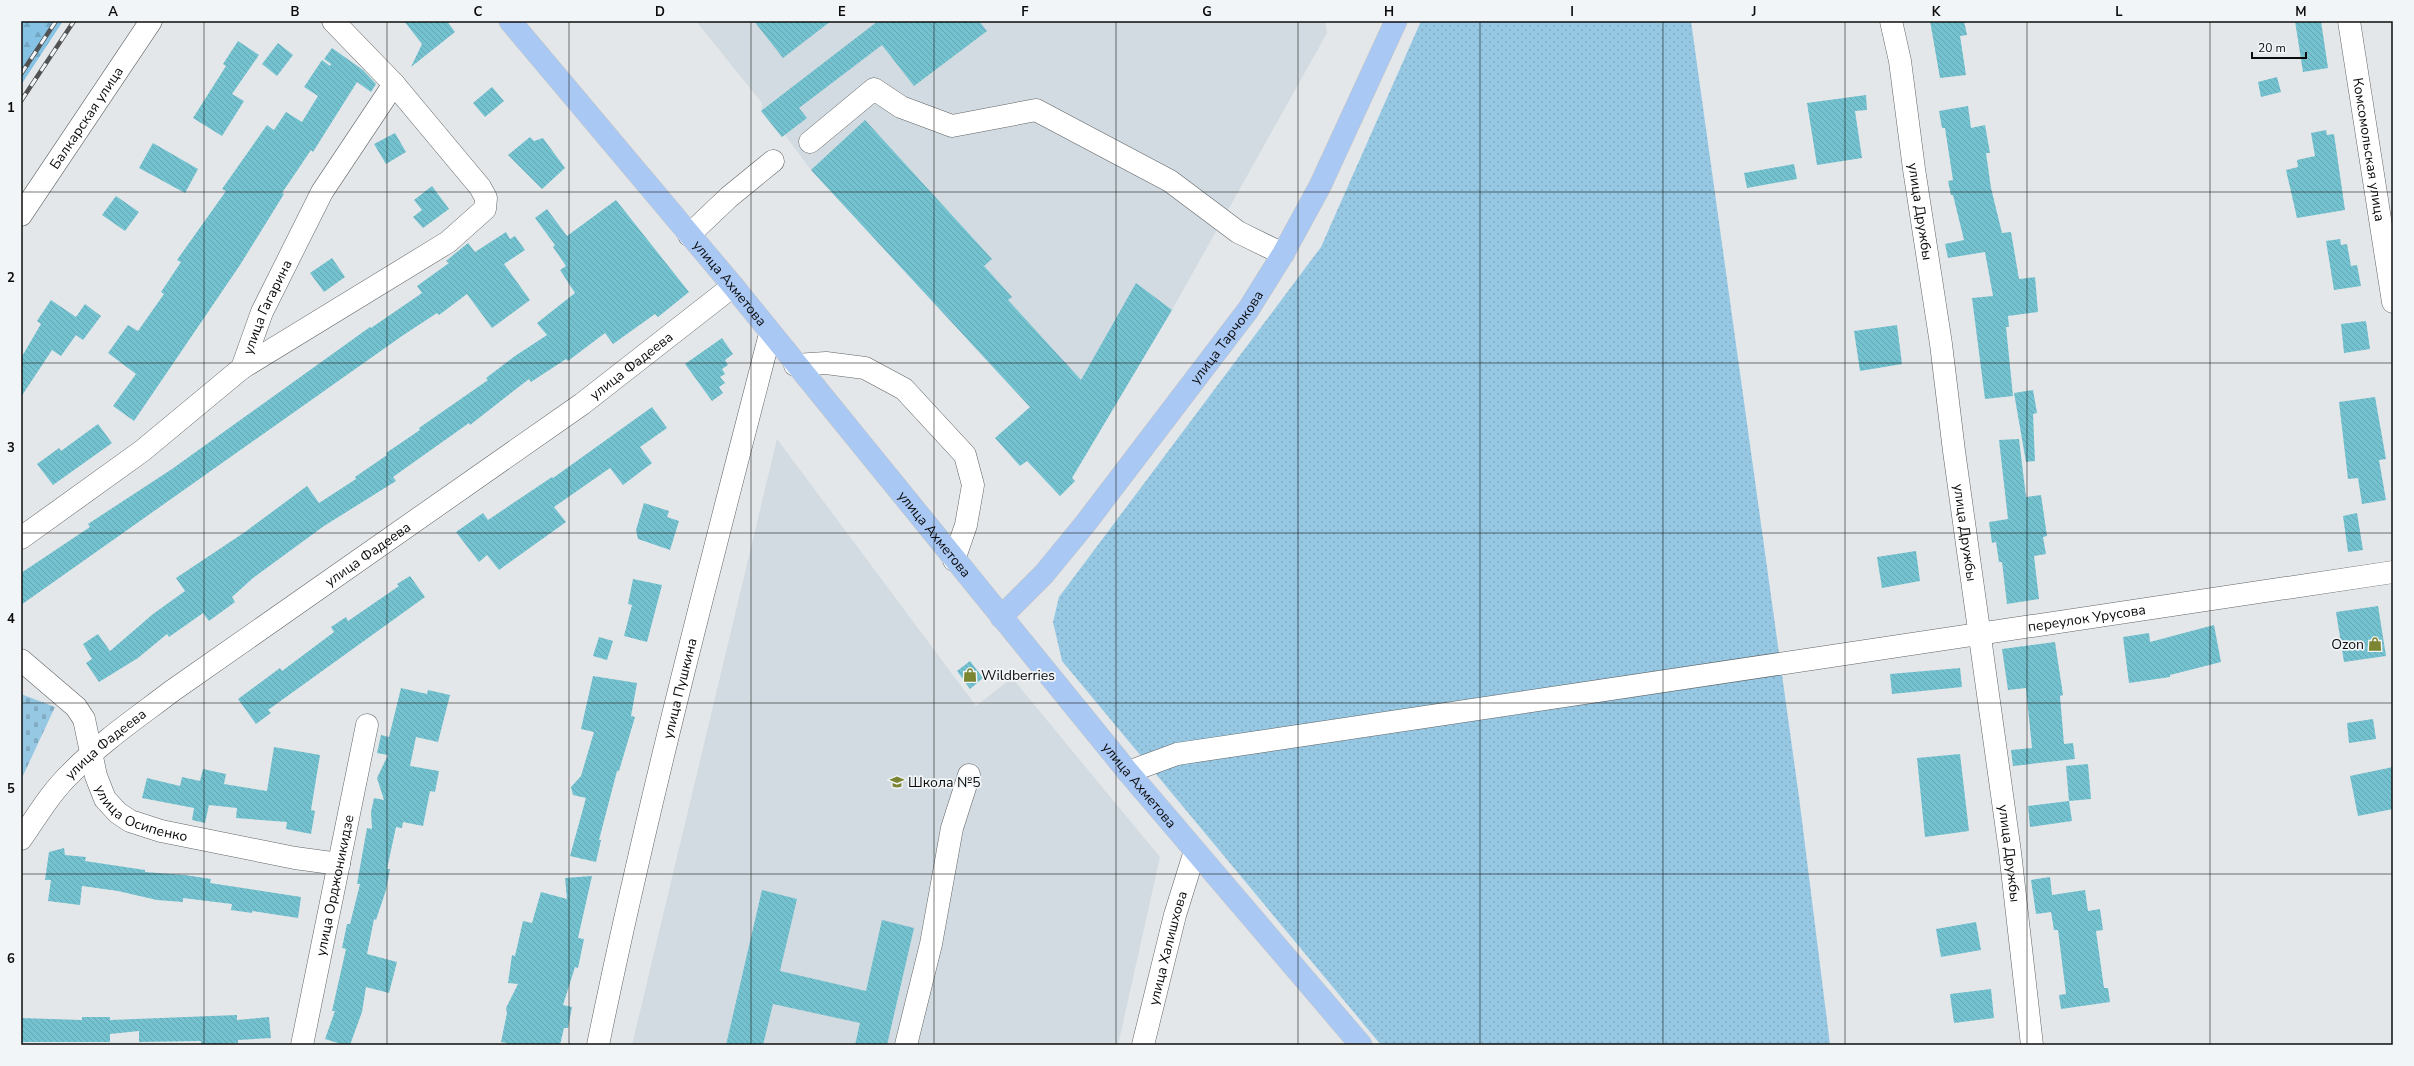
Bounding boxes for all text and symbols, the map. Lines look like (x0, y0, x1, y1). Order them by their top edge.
text: A (108, 3, 118, 21)
text: B (291, 3, 300, 21)
text: C (474, 3, 483, 21)
text: D (655, 3, 665, 21)
text: E (838, 3, 846, 21)
text: F (1021, 3, 1029, 21)
text: G (1202, 3, 1212, 21)
text: H (1384, 3, 1394, 21)
text: I (1570, 3, 1574, 21)
text: J (1751, 3, 1756, 21)
text: K (1932, 3, 1941, 21)
text: L (2115, 3, 2123, 21)
text: M (2295, 3, 2307, 21)
scale bar (2252, 34, 2306, 60)
text: 20 m (2258, 40, 2286, 56)
street label: Балкарская улица (45, 63, 127, 173)
street label: Комсомольская улица (2349, 76, 2390, 223)
text: 1 (7, 99, 15, 117)
street label: улица Дружбы (1904, 162, 1937, 262)
street label: улица Ахметова (689, 236, 771, 330)
street label: улица Гагарина (238, 256, 296, 357)
text: 2 (7, 269, 15, 287)
street label: улица Тарчокова (1186, 287, 1267, 388)
street label: улица Фадеева (586, 327, 677, 404)
text: 3 (7, 439, 15, 457)
street label: улица Дружбы (1949, 482, 1982, 582)
street label: улица Ахметова (894, 487, 976, 581)
street label: улица Фадеева (321, 517, 414, 591)
street label: переулок Урусова (2026, 600, 2147, 636)
text: 4 (7, 610, 15, 628)
place label: Ozon (2331, 635, 2364, 654)
street label: улица Пушкина (658, 636, 701, 741)
shop icon: Ozon (2367, 636, 2383, 652)
place label: Wildberries (981, 666, 1055, 685)
shop icon: Wildberries (962, 667, 978, 683)
street label: улица Фадеева (61, 704, 150, 784)
street label: улица Ахметова (1098, 738, 1181, 832)
place label: Школа №5 (908, 773, 981, 792)
school or university icon: Школа №5 (889, 774, 905, 790)
text: 5 (7, 780, 15, 798)
street label: улица Осипенко (91, 782, 189, 846)
street label: улица Дружбы (1994, 803, 2025, 903)
street label: улица Орджоникидзе (311, 813, 358, 958)
street label: улица Халишхова (1144, 889, 1191, 1007)
text: 6 (7, 950, 15, 968)

